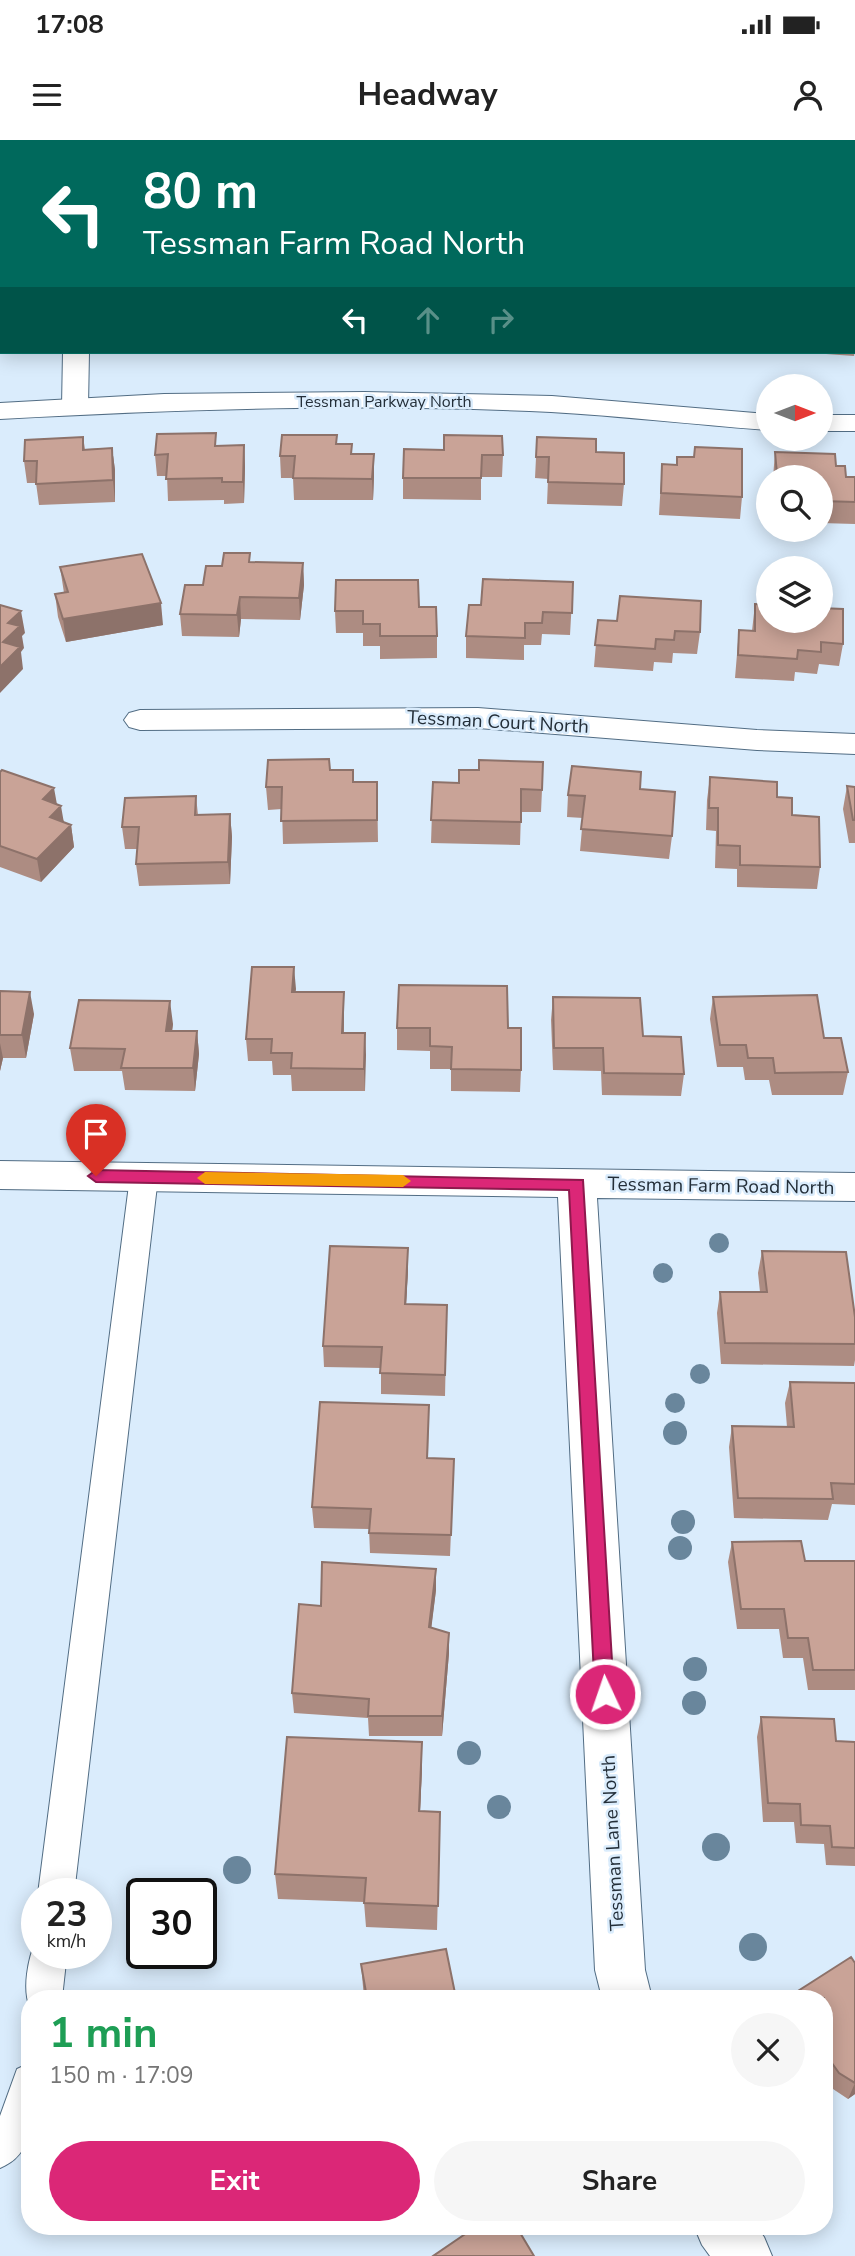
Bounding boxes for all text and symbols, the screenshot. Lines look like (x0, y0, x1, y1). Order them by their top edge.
text: 17:08 (35, 7, 104, 42)
text: Headway (358, 73, 497, 116)
icon: menu (28, 76, 66, 114)
icon: person (789, 76, 827, 114)
text: 80 m (143, 158, 258, 225)
icon: left (28, 168, 119, 259)
text: Tessman Farm Road North (143, 222, 525, 265)
icon: left (336, 301, 374, 339)
icon: ahead (409, 301, 447, 339)
icon: right (482, 301, 520, 339)
north arrow (756, 374, 833, 452)
map controls (756, 374, 833, 633)
street label: Tessman Parkway North (297, 391, 472, 413)
button: search (756, 465, 833, 542)
button: layers (756, 556, 833, 633)
street label: Tessman Court North (406, 704, 590, 740)
pin (66, 1104, 126, 1176)
icon: arrive (77, 1115, 115, 1153)
street label: Tessman Farm Road North (607, 1171, 835, 1201)
position arrow (568, 1657, 642, 1731)
street label: Tessman Lane North (595, 1754, 631, 1932)
speed limit sign: 30 (126, 1878, 217, 1969)
text: 23 (45, 1891, 88, 1938)
text: km/h (47, 1929, 86, 1953)
text: 1 min (49, 2005, 158, 2062)
button: close (731, 2013, 805, 2087)
text: 150 m · 17:09 (49, 2060, 194, 2091)
button: Exit (49, 2141, 420, 2221)
button: Share (434, 2141, 805, 2221)

